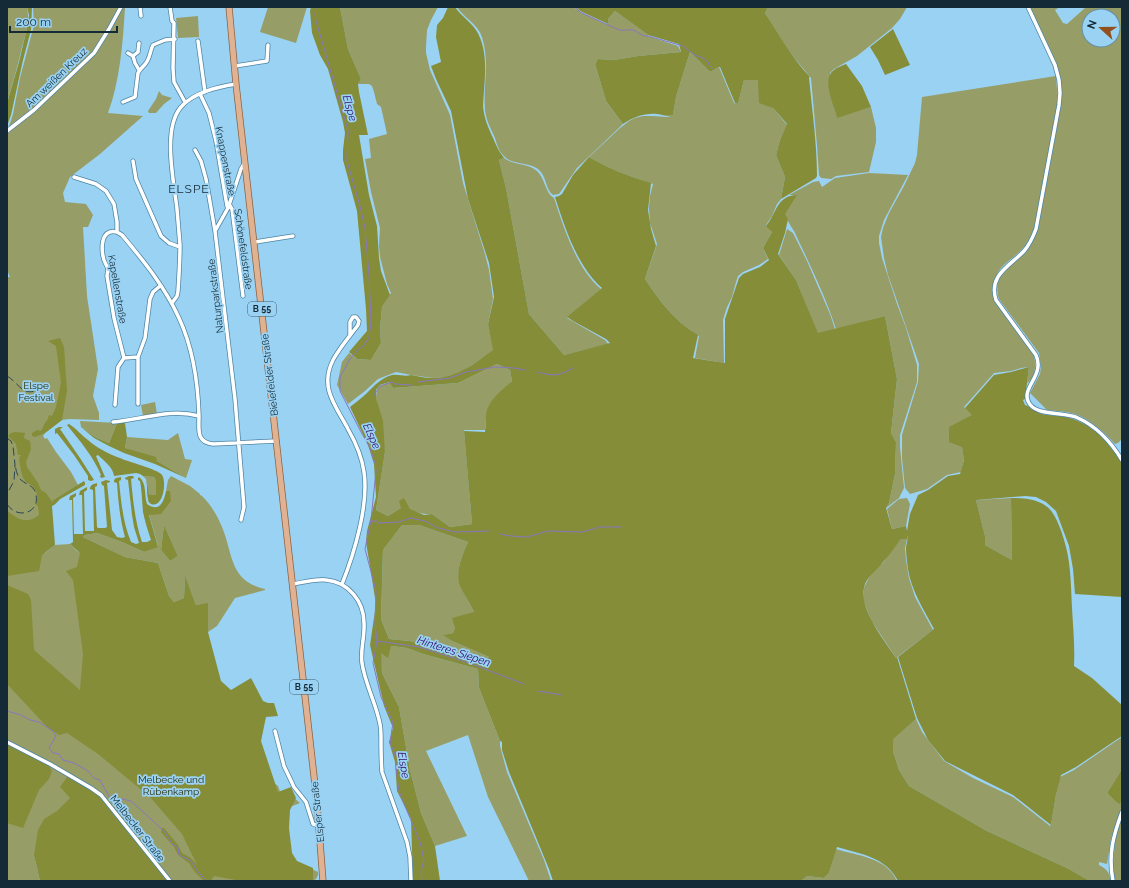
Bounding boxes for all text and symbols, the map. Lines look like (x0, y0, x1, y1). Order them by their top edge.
scale bar (10, 8, 117, 34)
north arrow (1081, 8, 1121, 48)
text: 200 m (16, 15, 51, 29)
text: N (1085, 18, 1100, 31)
street label: Am weißen Kreuz (24, 45, 89, 109)
water label: Elspe (340, 93, 359, 123)
street label: Knappenstraße (213, 126, 238, 197)
district label: ELSPE (168, 182, 210, 196)
street label: Schönefeldstraße (232, 208, 255, 290)
street label: Kapellenstraße (106, 254, 129, 324)
street label: Naturparkstraße (205, 258, 226, 334)
road number: B 55 (248, 302, 276, 316)
street label: Bielefelder Straße (259, 333, 280, 417)
park label: Elspe Festival (18, 380, 54, 403)
water label: Elspe (360, 421, 383, 451)
water label: Hinteres Siepen (416, 634, 492, 669)
road number: B 55 (290, 680, 318, 694)
water label: Elspe (395, 751, 412, 780)
park label: Melbecke und Rübenkamp (138, 774, 204, 797)
street label: Elsper Straße (309, 781, 326, 843)
street label: Melbecker Straße (108, 793, 167, 864)

